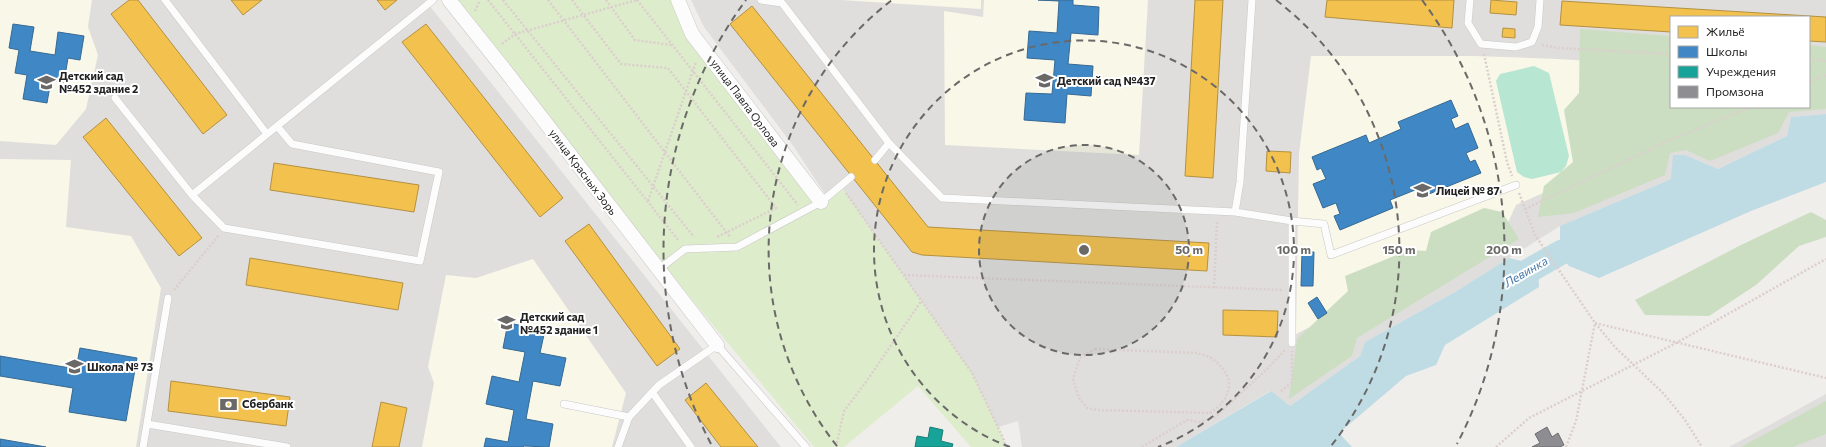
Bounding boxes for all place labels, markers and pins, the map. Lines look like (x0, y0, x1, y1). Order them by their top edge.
place label: Детский сад №452 здание 2 (59, 69, 138, 95)
school or university icon: Детский сад №437 (1034, 71, 1054, 91)
school or university icon: Детский сад №452 здание 2 (36, 72, 56, 92)
place label: Детский сад №437 (1057, 74, 1156, 87)
school or university icon: Лицей № 87 (1413, 181, 1433, 201)
place label: Лицей № 87 (1436, 184, 1500, 197)
centre of rings (1077, 243, 1091, 257)
place label: Детский сад №452 здание 1 (520, 310, 598, 336)
school or university icon: Детский сад №452 здание 1 (497, 313, 517, 333)
school or university icon: Школа № 73 (64, 357, 84, 377)
place label: Школа № 73 (87, 360, 153, 373)
bank icon: Сбербанк (219, 394, 239, 414)
place label: Сбербанк (242, 397, 294, 410)

